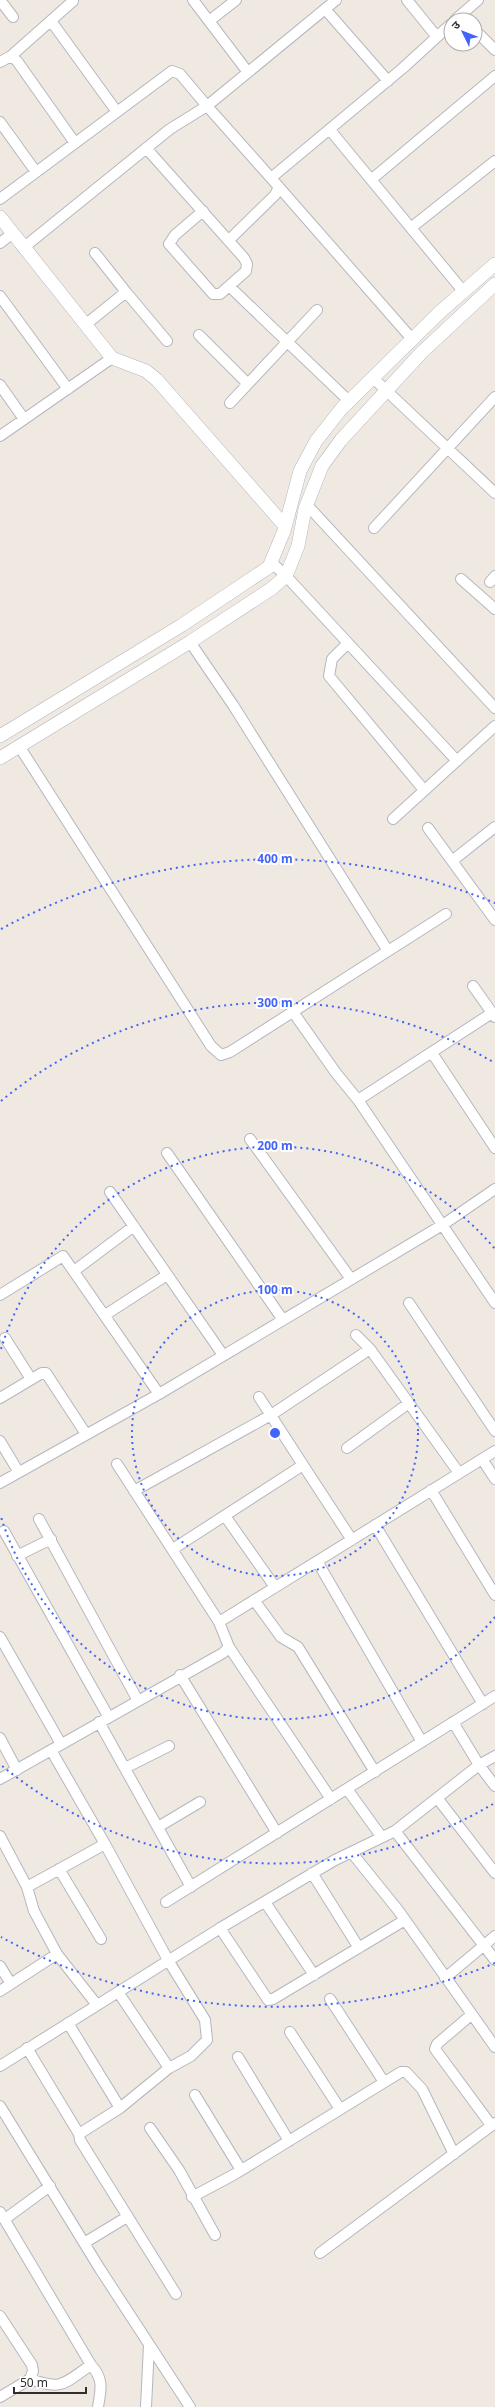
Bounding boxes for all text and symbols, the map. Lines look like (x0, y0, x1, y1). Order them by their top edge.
north arrow (443, 12, 483, 52)
text: उ (448, 17, 463, 32)
text: 400 m (257, 850, 293, 867)
text: 300 m (257, 994, 293, 1011)
text: 200 m (257, 1137, 293, 1154)
text: 100 m (257, 1281, 293, 1298)
centre of rings (268, 1426, 282, 1440)
scale bar (14, 2369, 86, 2395)
text: 50 m (20, 2374, 48, 2391)

